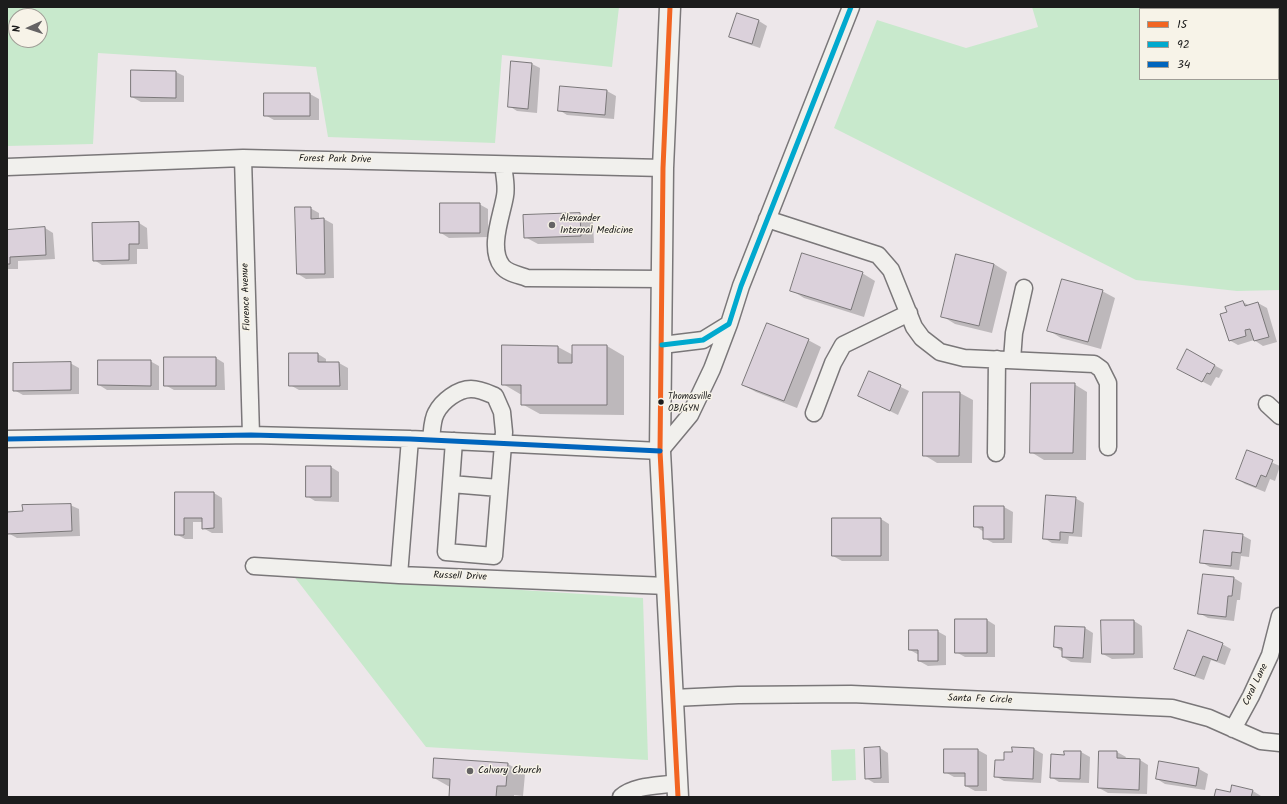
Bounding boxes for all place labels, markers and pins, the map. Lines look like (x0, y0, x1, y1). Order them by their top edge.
place label: Alexander Internal Medicine (560, 213, 633, 236)
marker: Alexander Internal Medicine (547, 220, 557, 230)
place label: Thomasville OB/GYN (668, 392, 711, 413)
marker: Thomasville OB/GYN (656, 397, 666, 407)
place label: Calvary Church (478, 765, 541, 777)
marker: Calvary Church (465, 766, 475, 776)

